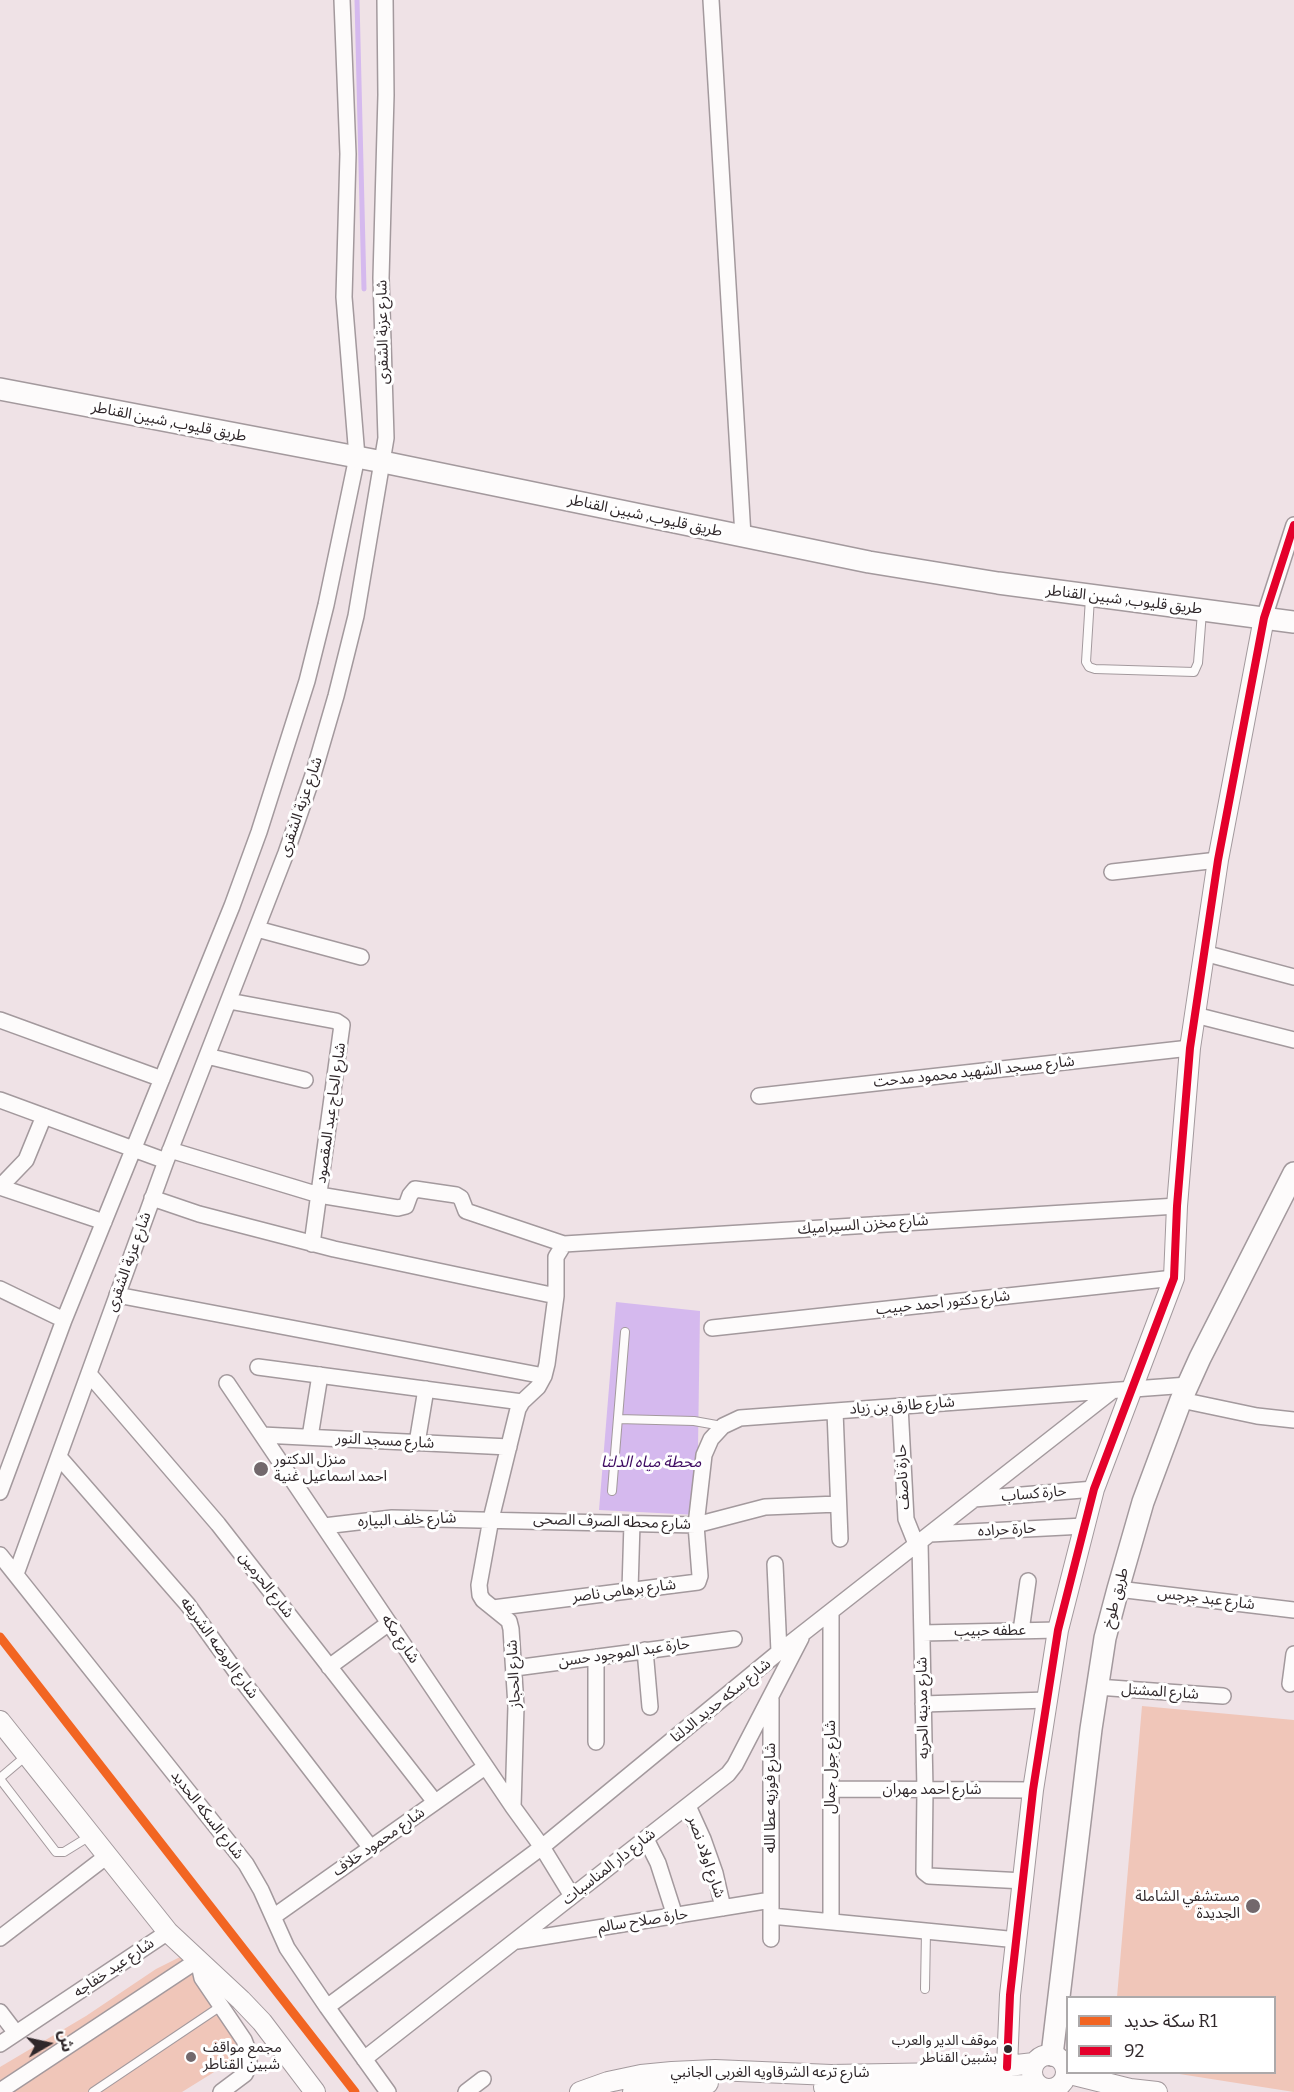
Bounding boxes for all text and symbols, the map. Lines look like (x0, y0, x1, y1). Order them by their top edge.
street label: شارع عزبة الشقرى (373, 280, 393, 384)
street label: طريق قليوب, شبين القناطر (90, 398, 248, 446)
street label: طريق قليوب, شبين القناطر (566, 491, 724, 541)
street label: طريق قليوب, شبين القناطر (1045, 581, 1203, 619)
street label: شارع عزبة الشقرى (275, 755, 327, 859)
street label: شارع الحاج عبد المقصود (312, 1041, 350, 1185)
street label: شارع مسجد الشهيد محمود مدحت (873, 1052, 1075, 1092)
street label: شارع عزبة الشقرى (103, 1210, 155, 1314)
street label: شارع مخزن السيراميك (797, 1211, 929, 1239)
street label: شارع دكتور احمد حبيب (875, 1287, 1011, 1319)
street label: شارع طارق بن زياد (849, 1393, 955, 1419)
street label: شارع مسجد النور (335, 1429, 435, 1453)
street label: حارة ناصف (892, 1444, 914, 1510)
place label: منزل الدكتور احمد اسماعيل غنية (274, 1451, 387, 1486)
water label: محطة مياه الدلتا (601, 1453, 701, 1473)
marker: منزل الدكتور احمد اسماعيل غنية (252, 1460, 270, 1478)
street label: حارة كساب (1001, 1482, 1067, 1506)
street label: شارع خلف البياره (357, 1509, 457, 1531)
street label: شارع محطه الصرف الصحى (533, 1510, 691, 1534)
street label: حارة حراده (977, 1519, 1037, 1541)
street label: شارع الحرمين (235, 1548, 297, 1622)
street label: طريق طوخ (1099, 1566, 1133, 1630)
street label: شارع برهامى ناصر (571, 1576, 677, 1606)
street label: شارع عبد جرجس (1156, 1584, 1256, 1614)
street label: شارع الروضه الشريفه (176, 1594, 262, 1702)
street label: شارع مكه (377, 1611, 423, 1667)
street label: عطفه حبيب (954, 1621, 1026, 1641)
street label: حارة عبد الموجود حسن (557, 1635, 691, 1671)
street label: شارع الحجاز (503, 1639, 525, 1709)
street label: شارع سكه حديد الدلتا (667, 1655, 775, 1747)
street label: شارع مدينه الحريه (913, 1657, 933, 1759)
street label: شارع المشتل (1121, 1680, 1199, 1704)
street label: شارع جول جمال (822, 1720, 840, 1814)
street label: شارع فوزيه عطا الله (762, 1743, 780, 1853)
street label: شارع السكه الحديد (167, 1767, 247, 1863)
street label: شارع احمد مهران (882, 1781, 982, 1799)
street label: شارع محمود خلاف (330, 1804, 428, 1880)
street label: شارع اولاد نصر (684, 1814, 728, 1900)
street label: شارع دار المناسبات (559, 1825, 659, 1909)
place label: مستشفي الشاملة الجديدة (1135, 1888, 1240, 1923)
marker: مستشفي الشاملة الجديدة (1244, 1897, 1262, 1915)
street label: حارة صلاح سالم (597, 1905, 689, 1937)
street label: شارع عيد خفاجه (70, 1935, 158, 2001)
legend (1066, 1996, 1276, 2074)
text: سكة حديد R1 (1124, 2010, 1218, 2032)
north arrow (18, 2014, 78, 2074)
text: ش (55, 2029, 77, 2053)
place label: موقف الدير والعرب بشبين القناطر (892, 2033, 997, 2066)
place label: مجمع مواقف شبين القناطر (203, 2039, 282, 2074)
text: 92 (1124, 2040, 1144, 2062)
marker: موقف الدير والعرب بشبين القناطر (1002, 2043, 1014, 2055)
marker: مجمع مواقف شبين القناطر (184, 2050, 198, 2064)
street label: شارع ترعه الشرقاويه الغربى الجانبي (671, 2064, 869, 2082)

